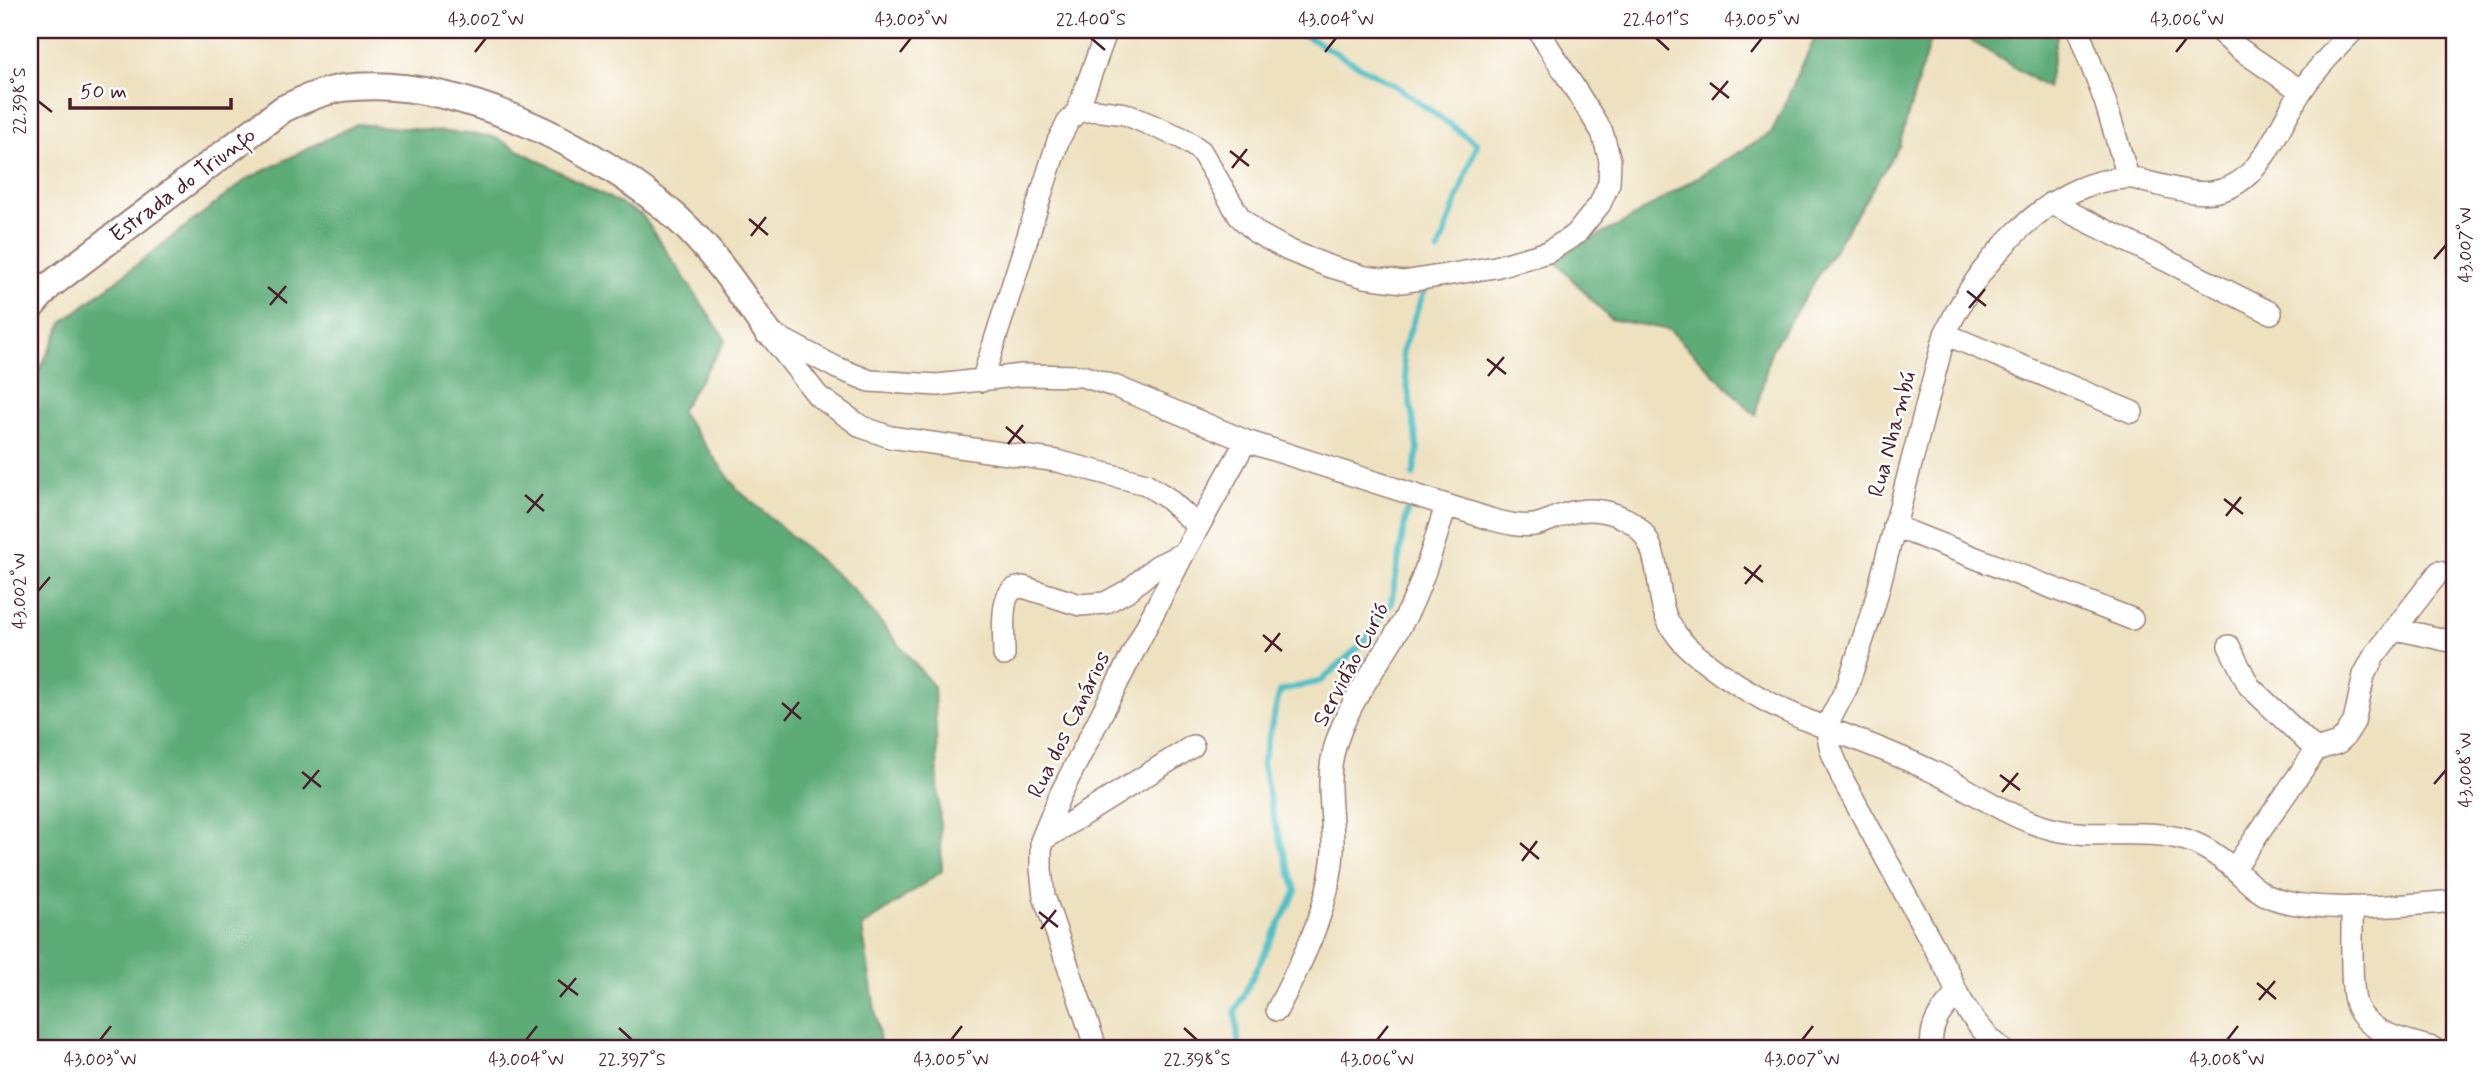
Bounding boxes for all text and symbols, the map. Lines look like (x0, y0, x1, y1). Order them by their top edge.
text: 43.002°W (448, 8, 524, 32)
text: 43.003°W (875, 8, 947, 32)
text: 22.400°S (1056, 8, 1126, 32)
text: 43.004°W (1298, 8, 1374, 32)
text: 22.401°S (1623, 8, 1689, 32)
text: 43.005°W (1724, 8, 1800, 32)
text: 43.006°W (2150, 8, 2224, 32)
scale bar (70, 66, 231, 110)
text: 22.398°S (8, 67, 32, 135)
text: 50 m (80, 78, 127, 106)
street label: Estrada do Triunfo (104, 121, 263, 251)
text: 43.007°W (2454, 207, 2478, 283)
street label: Rua Nhambú (1862, 368, 1924, 501)
text: 43.002°W (8, 553, 32, 629)
street label: Servidão Curió (1306, 598, 1397, 732)
street label: Rua dos Canários (1021, 646, 1118, 803)
text: 43.008°W (2454, 733, 2478, 807)
text: 43.003°W (64, 1048, 136, 1072)
text: 43.004°W (488, 1048, 564, 1072)
text: 22.397°S (598, 1048, 666, 1072)
text: 43.005°W (913, 1048, 989, 1072)
text: 22.398°S (1163, 1048, 1231, 1072)
text: 43.006°W (1340, 1048, 1414, 1072)
text: 43.007°W (1764, 1048, 1840, 1072)
text: 43.008°W (2190, 1048, 2264, 1072)

